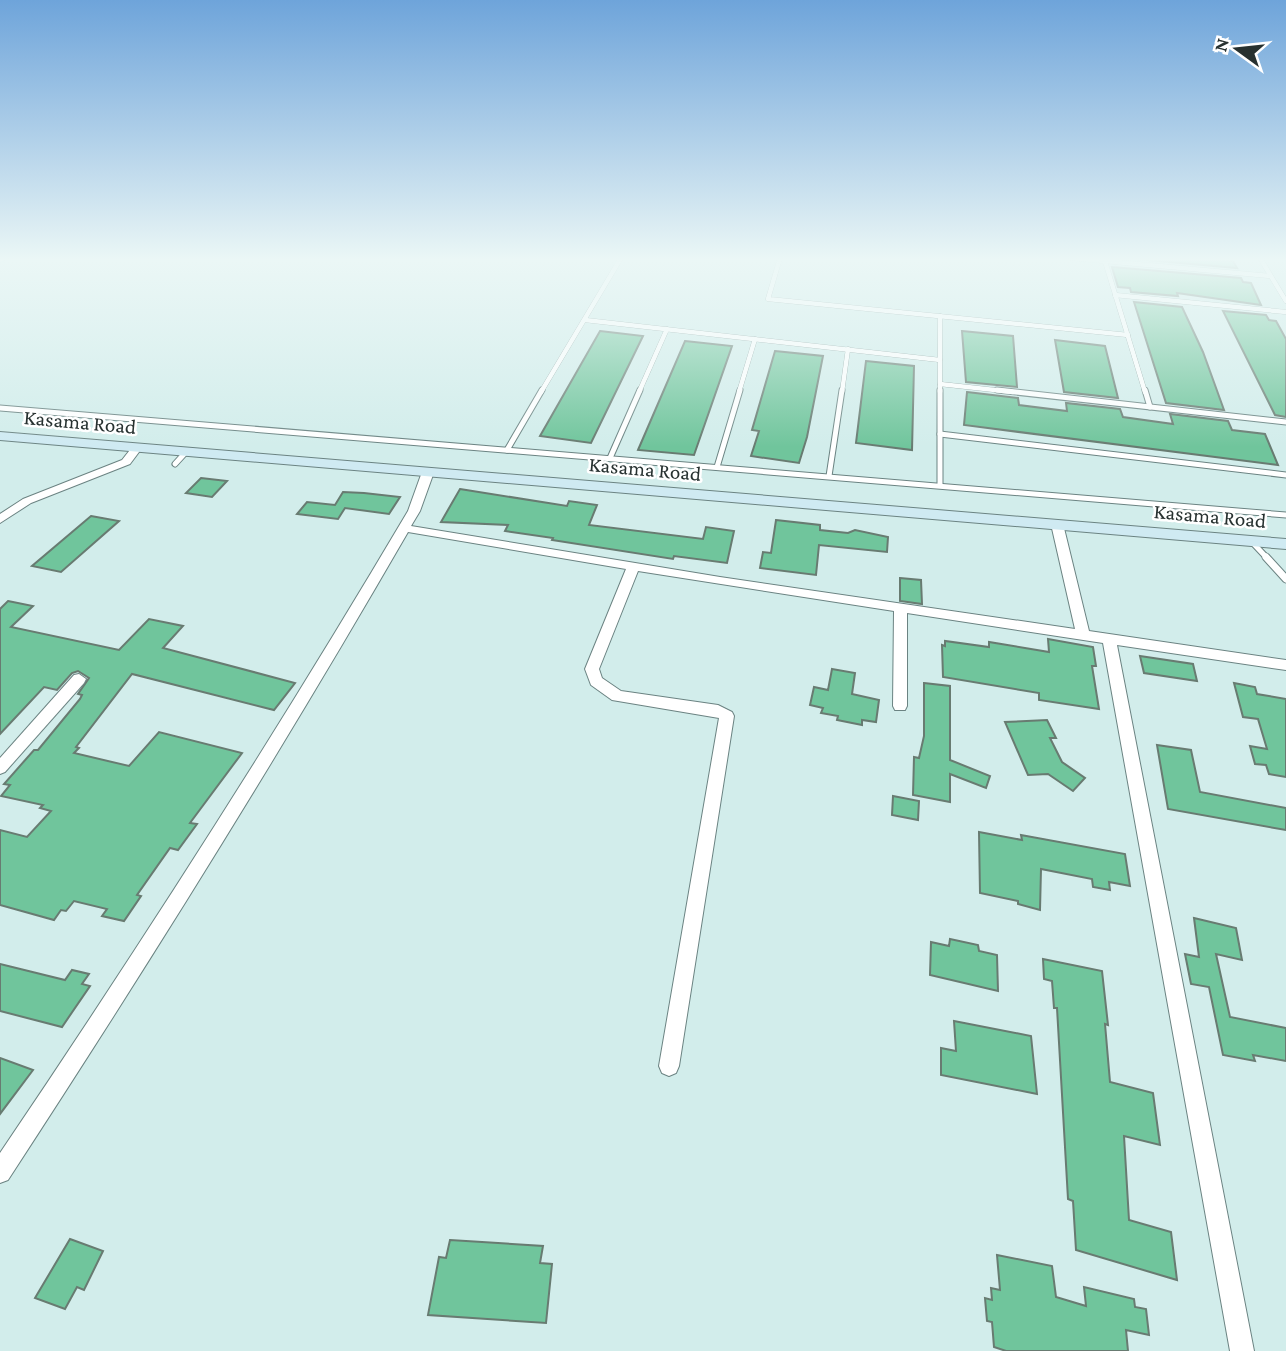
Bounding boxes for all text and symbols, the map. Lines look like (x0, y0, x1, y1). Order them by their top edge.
north arrow (1202, 14, 1272, 84)
text: N (1209, 36, 1233, 54)
street label: Kasama Road (23, 405, 137, 439)
street label: Kasama Road (588, 452, 702, 486)
street label: Kasama Road (1153, 499, 1267, 533)

